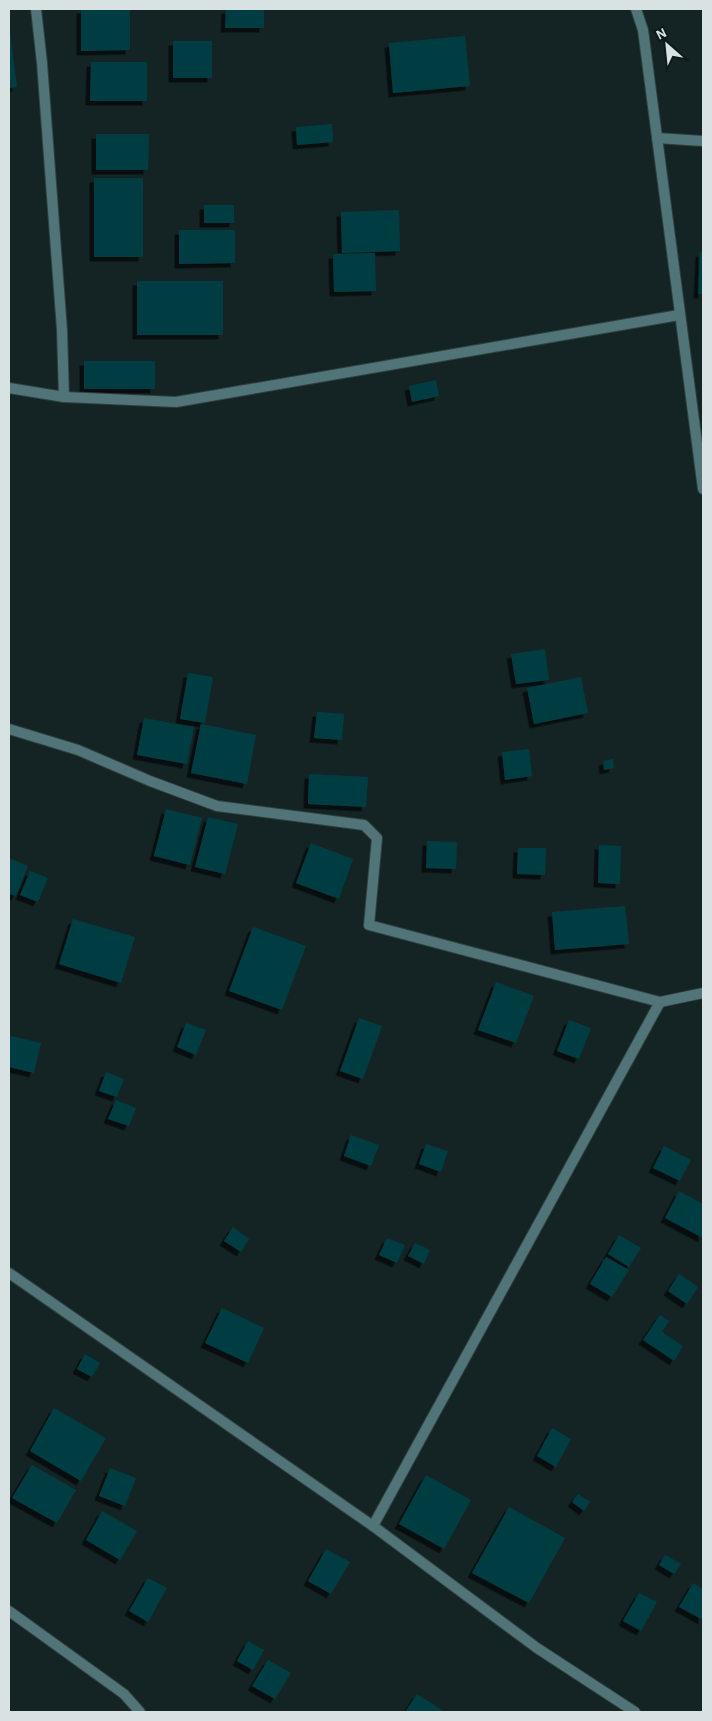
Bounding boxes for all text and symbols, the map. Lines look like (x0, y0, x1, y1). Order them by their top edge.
north arrow (642, 20, 692, 70)
text: N (654, 26, 669, 43)

